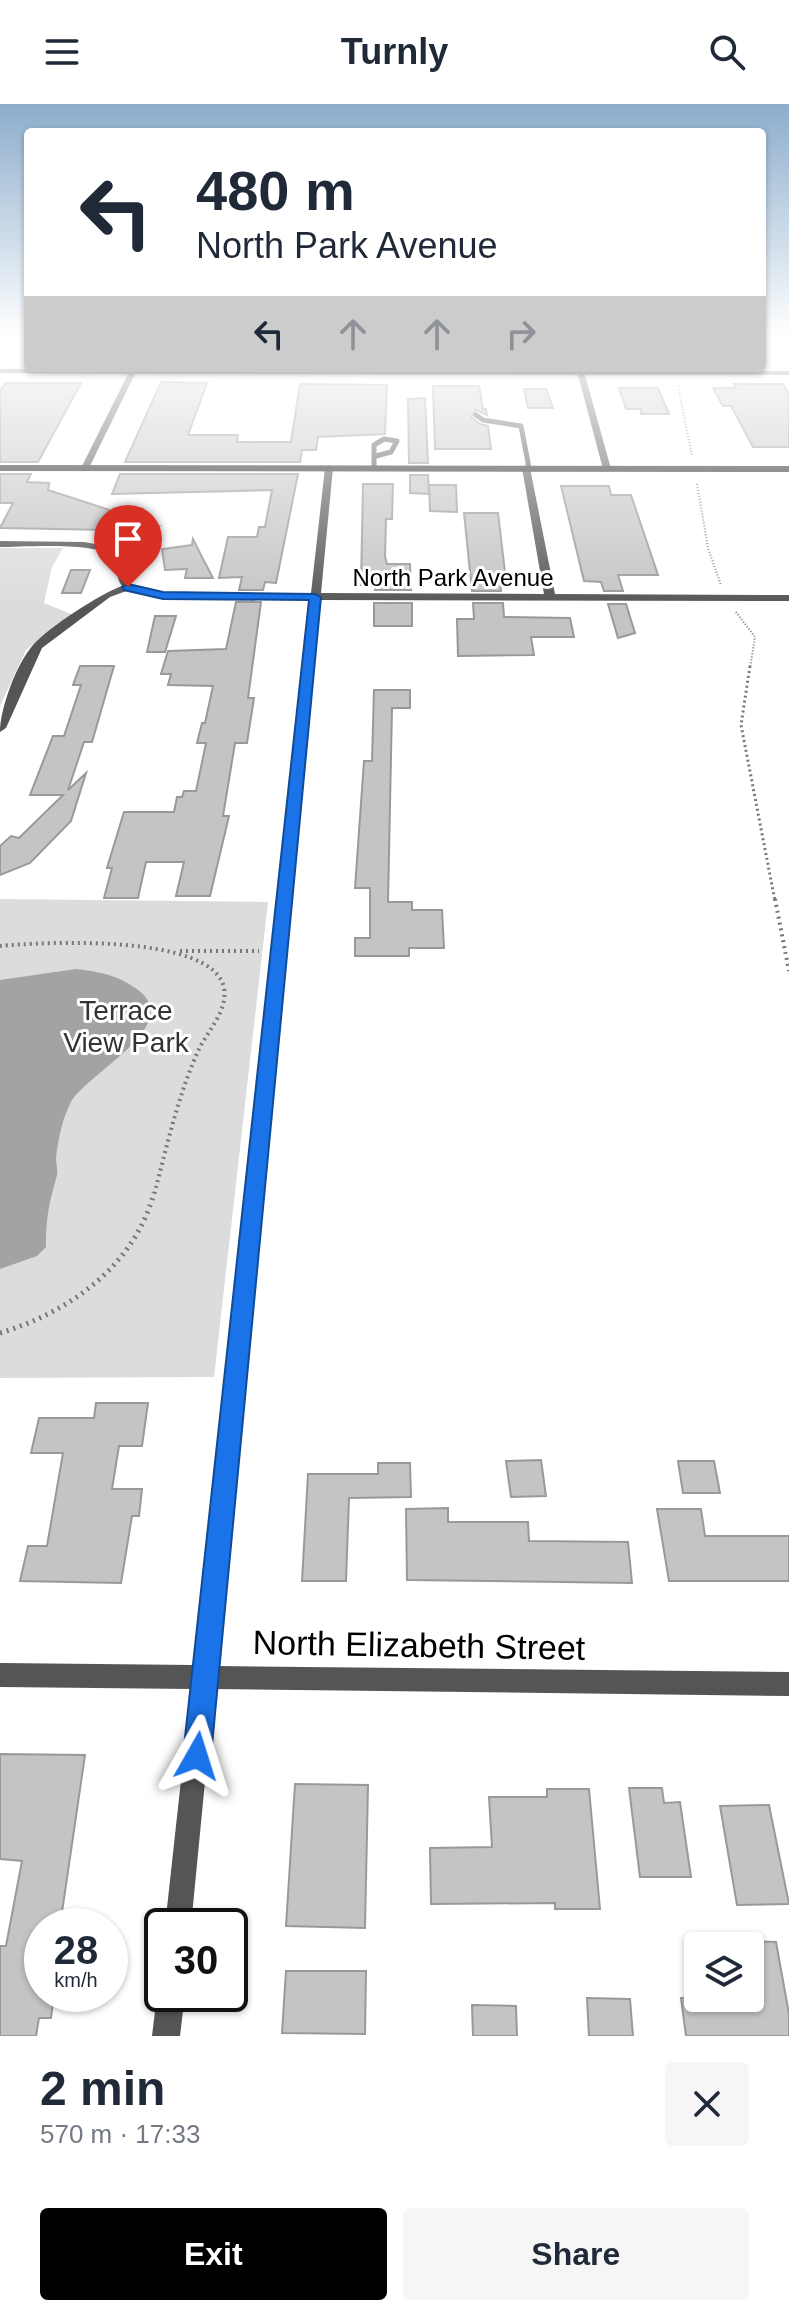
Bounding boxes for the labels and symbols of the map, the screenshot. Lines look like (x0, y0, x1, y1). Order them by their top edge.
pin (94, 505, 162, 587)
street label: North Park Avenue (352, 564, 554, 591)
park label: Terrace View Park (63, 995, 190, 1058)
street label: North Elizabeth Street (252, 1623, 586, 1667)
position arrow (155, 1714, 239, 1798)
speed limit sign: 30 (144, 1908, 248, 2012)

